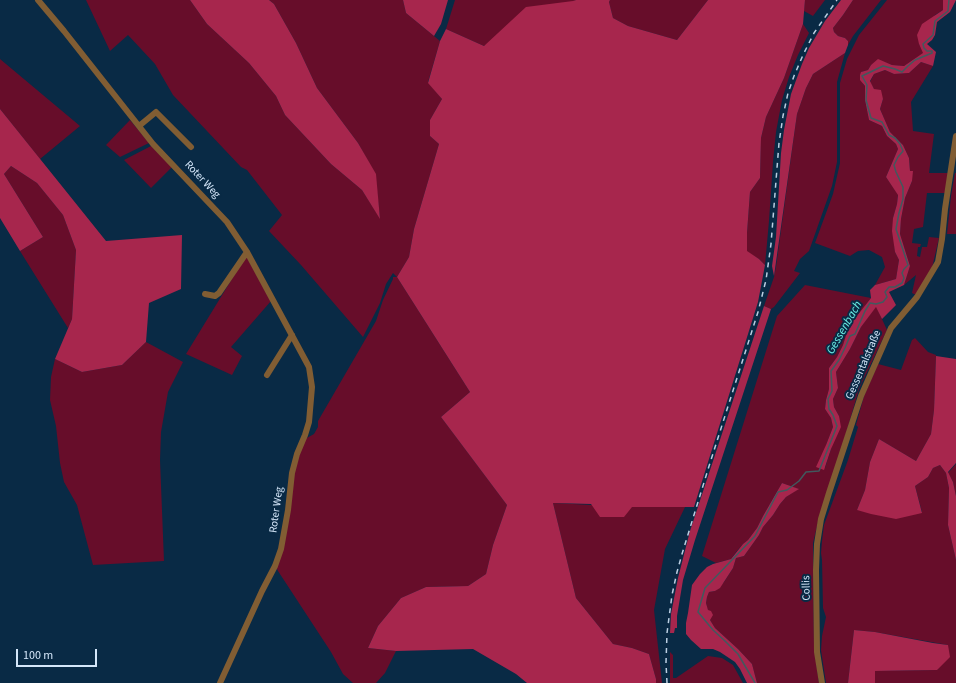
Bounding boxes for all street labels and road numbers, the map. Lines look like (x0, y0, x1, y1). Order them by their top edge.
street label: Roter Weg (181, 158, 223, 202)
street label: Gessentalstraße (844, 328, 884, 402)
street label: Roter Weg (267, 486, 287, 534)
street label: Collis (800, 575, 814, 601)

